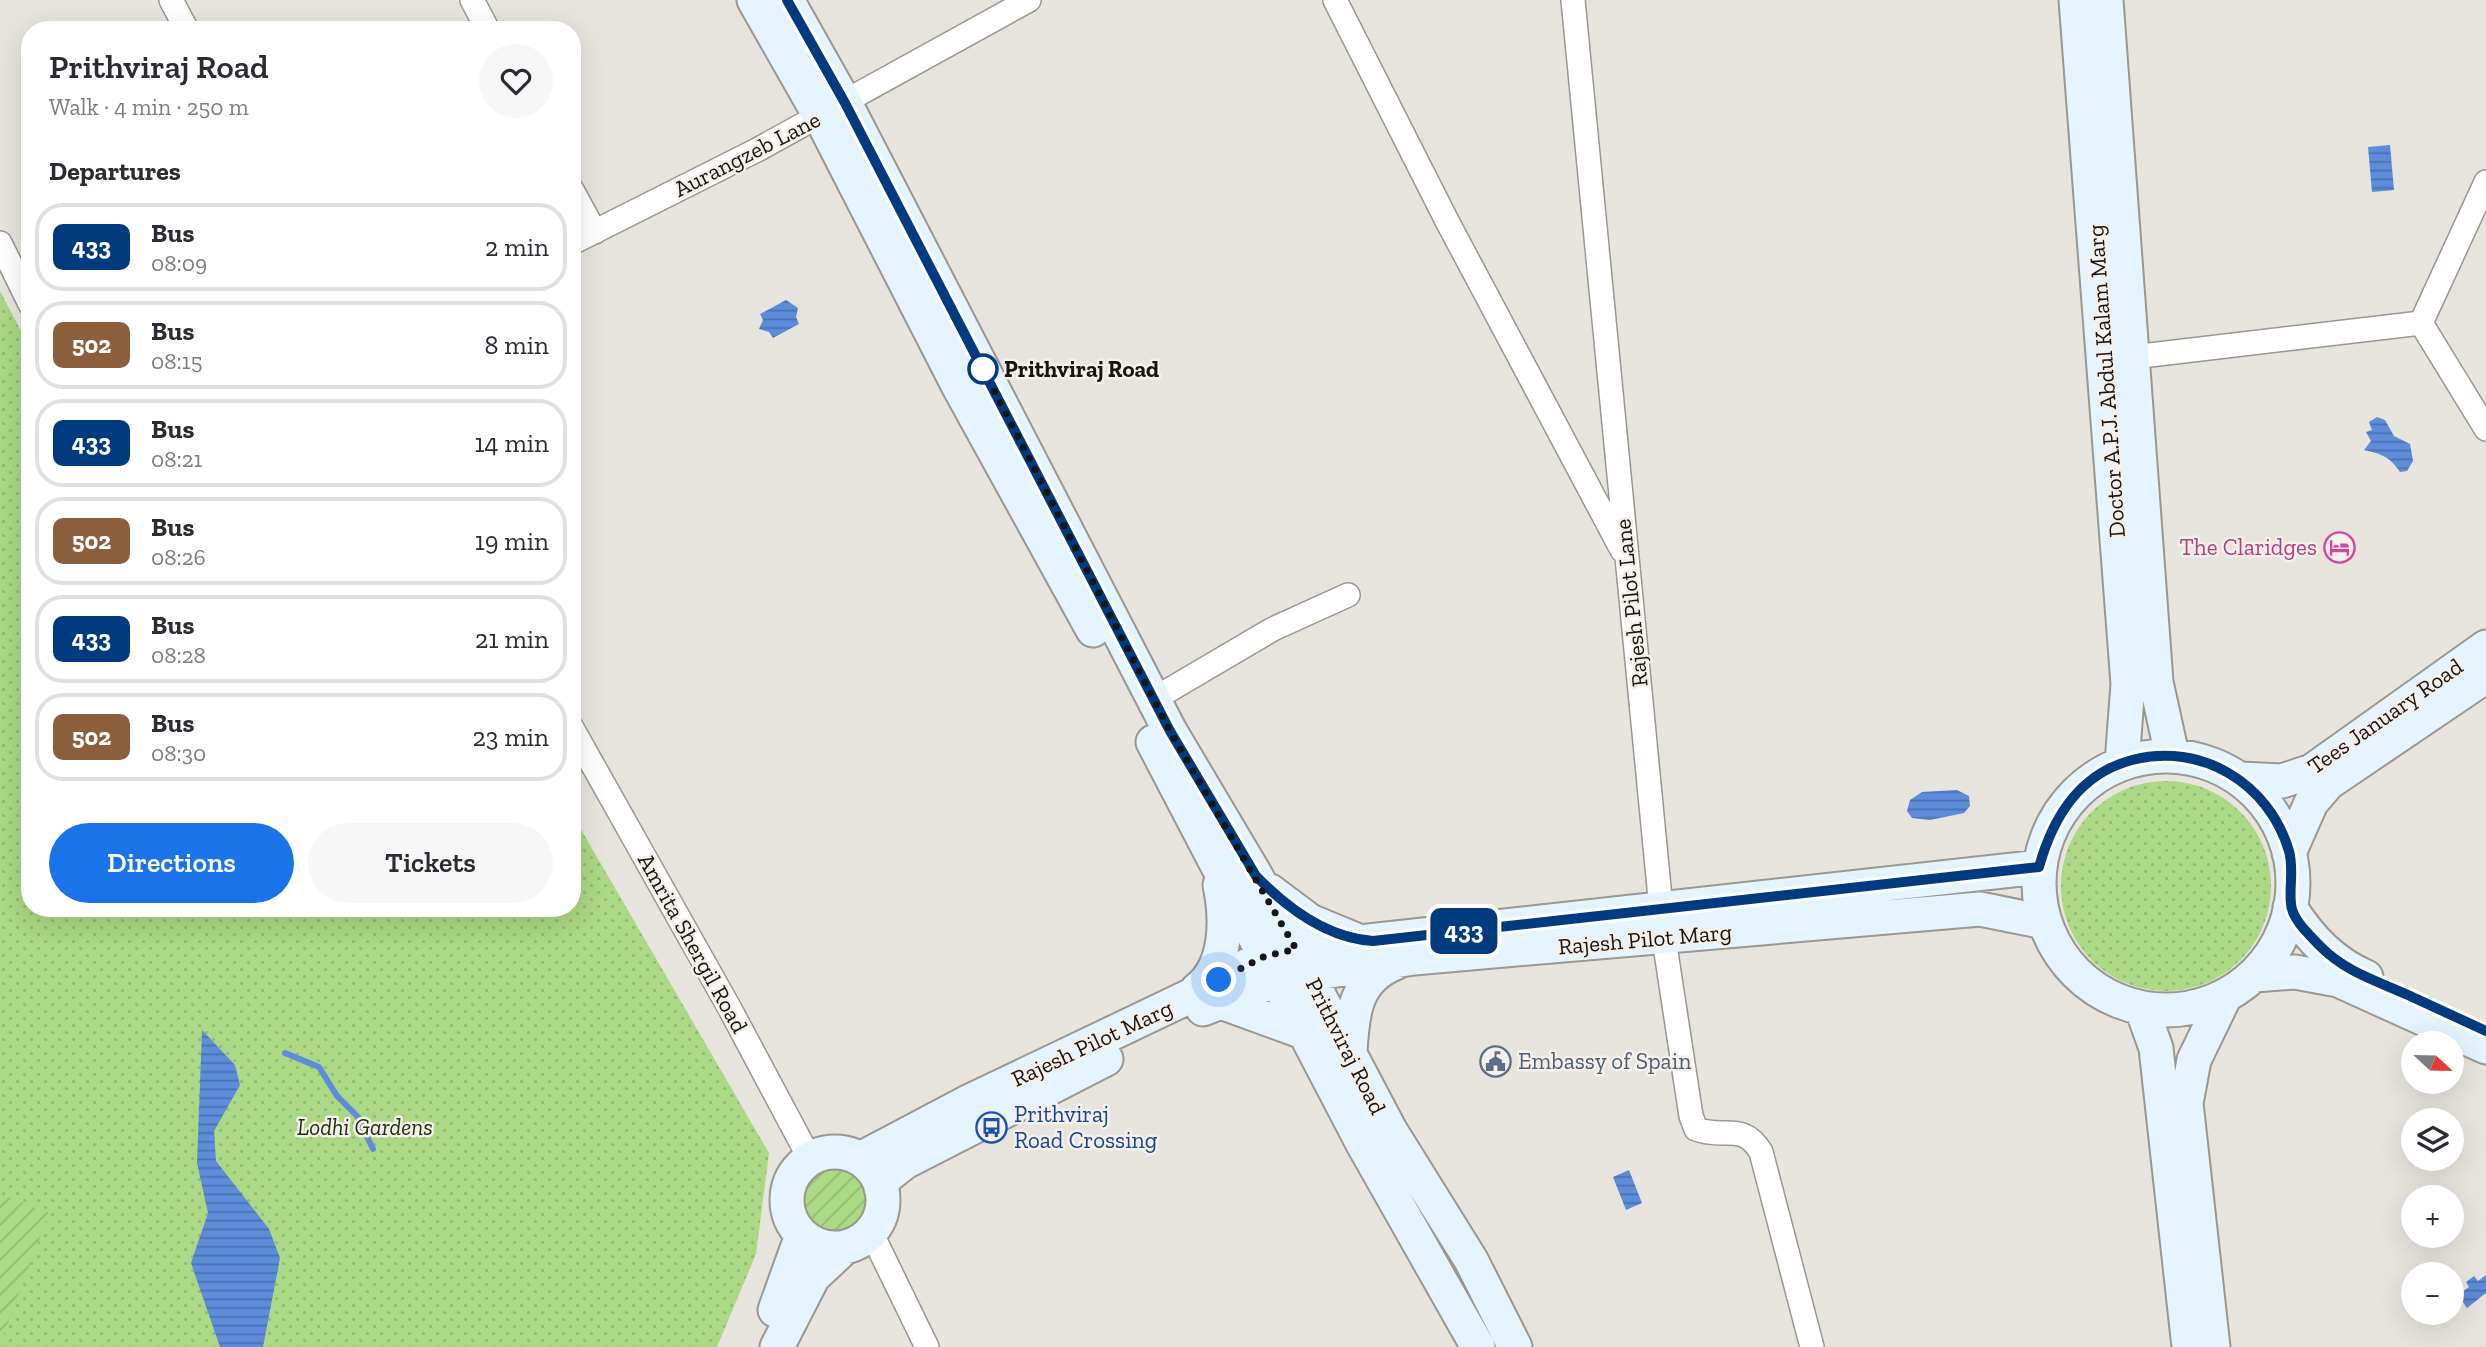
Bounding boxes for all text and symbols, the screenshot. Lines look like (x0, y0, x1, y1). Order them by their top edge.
button: heart (479, 44, 553, 118)
text: Prithviraj Road (49, 47, 269, 86)
text: Walk · 4 min · 250 m (49, 93, 249, 121)
street label: Aurangzeb Lane (669, 105, 825, 203)
text: Departures (49, 155, 181, 187)
text: Bus (151, 217, 194, 249)
street label: Doctor A.P.J. Abdul Kalam Marg (2081, 223, 2131, 538)
text: 2 min (485, 231, 549, 263)
text: 433 (72, 232, 111, 261)
text: 08:09 (151, 249, 207, 277)
text: Bus (151, 315, 194, 347)
text: 8 min (484, 329, 549, 361)
text: 502 (72, 330, 111, 359)
text: 08:15 (151, 347, 202, 375)
marker: Prithviraj Road (968, 354, 998, 384)
place label: Prithviraj Road (1004, 355, 1159, 383)
text: Bus (151, 413, 194, 445)
text: 14 min (474, 427, 549, 459)
text: 433 (72, 428, 111, 457)
text: 08:21 (151, 445, 202, 473)
text: Bus (151, 511, 194, 543)
street label: Rajesh Pilot Lane (1608, 518, 1654, 688)
text: 19 min (475, 525, 549, 557)
text: 502 (72, 526, 111, 555)
hotel icon: The Claridges (2323, 530, 2357, 564)
place label: The Claridges (2180, 533, 2317, 561)
text: 08:26 (151, 543, 206, 571)
text: Bus (151, 609, 194, 641)
text: 21 min (475, 623, 549, 655)
text: 433 (72, 624, 111, 653)
text: 08:28 (151, 641, 206, 669)
street label: Tees January Road (2302, 652, 2468, 780)
text: Bus (151, 707, 194, 739)
text: 23 min (472, 721, 549, 753)
text: 502 (72, 722, 111, 751)
text: 08:30 (151, 739, 206, 767)
button: Directions (49, 823, 294, 903)
button: Tickets (308, 823, 553, 903)
street label: Amrita Shergil Road (632, 848, 754, 1038)
line badge: 433 (1424, 908, 1504, 954)
text: 433 (1444, 916, 1484, 945)
street label: Rajesh Pilot Marg (1557, 917, 1734, 961)
your location (1201, 962, 1236, 997)
street label: Prithviraj Road (1300, 973, 1393, 1119)
street label: Rajesh Pilot Marg (1007, 993, 1177, 1093)
north arrow (2401, 1031, 2464, 1094)
map controls (2401, 1031, 2464, 1325)
public building icon: Embassy of Spain (1478, 1044, 1512, 1078)
place label: Embassy of Spain (1518, 1047, 1691, 1075)
place label: Prithviraj Road Crossing (1014, 1100, 1158, 1154)
button: layers (2401, 1108, 2464, 1171)
bus stop icon: Prithviraj Road Crossing (974, 1110, 1008, 1144)
park label: Lodhi Gardens (297, 1113, 433, 1141)
button: + (2401, 1185, 2464, 1248)
button: − (2401, 1262, 2464, 1325)

